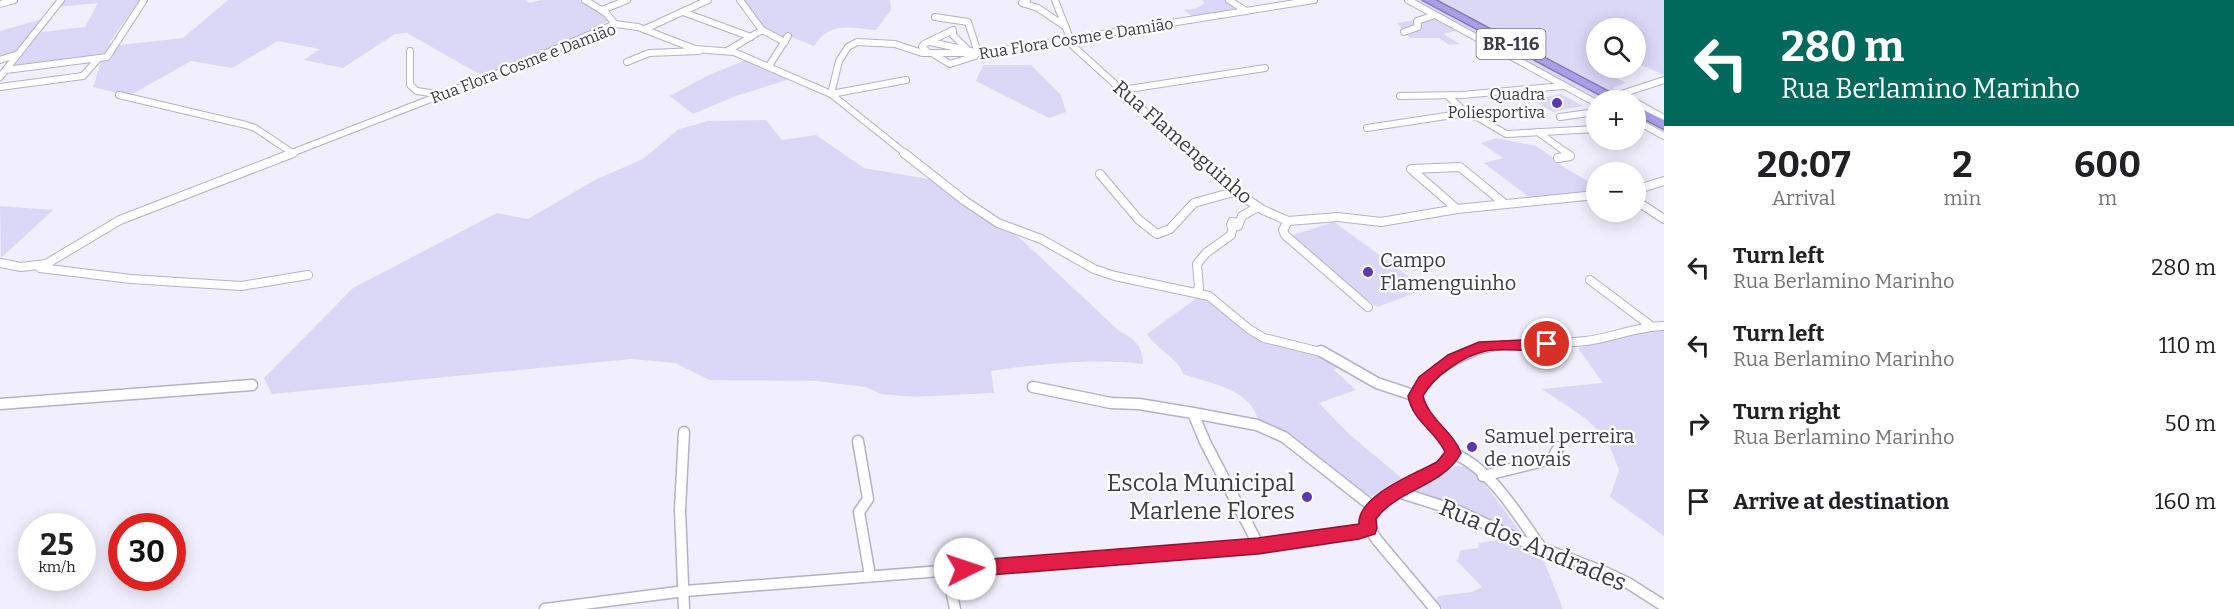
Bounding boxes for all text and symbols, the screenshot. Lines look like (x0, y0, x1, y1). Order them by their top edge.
street label: Rua Flora Cosme e Damião (977, 14, 1175, 63)
map controls (1586, 18, 1646, 222)
button: search (1586, 18, 1646, 78)
street label: Rua Flora Cosme e Damião (428, 19, 618, 108)
text: 280 m (1781, 22, 1904, 72)
icon: left (1682, 24, 1760, 102)
road number: BR-116 (1476, 29, 1546, 59)
text: Rua Berlamino Marinho (1781, 73, 2080, 105)
street label: Rua Flamenguinho (1109, 75, 1257, 209)
place label: Quadra Poliesportiva (1448, 85, 1545, 122)
button: + (1586, 90, 1646, 150)
marker: Quadra Poliesportiva (1550, 96, 1564, 110)
text: 20:07 (1757, 143, 1851, 187)
text: 2 (1952, 143, 1972, 187)
text: 600 (2074, 143, 2141, 187)
button: − (1586, 162, 1646, 222)
text: Arrival (1772, 186, 1835, 210)
text: min (1944, 186, 1981, 210)
text: m (2098, 186, 2117, 210)
text: Turn left (1733, 242, 1825, 269)
place label: Campo Flamenguinho (1380, 248, 1516, 295)
icon: left (1682, 251, 1715, 284)
text: 280 m (2151, 254, 2216, 281)
marker: Campo Flamenguinho (1361, 265, 1375, 279)
text: Rua Berlamino Marinho (1733, 269, 1954, 293)
pin (1521, 318, 1572, 369)
text: Turn left (1733, 320, 1825, 347)
icon: arrive (1530, 327, 1563, 360)
icon: left (1682, 329, 1715, 362)
text: 110 m (2159, 332, 2216, 359)
text: Rua Berlamino Marinho (1733, 347, 1954, 371)
text: Turn right (1733, 398, 1841, 425)
icon: right (1682, 407, 1715, 440)
text: 50 m (2165, 410, 2216, 437)
place label: Samuel perreira de novais (1484, 424, 1635, 471)
text: Rua Berlamino Marinho (1733, 425, 1954, 449)
marker: Samuel perreira de novais (1465, 440, 1479, 454)
place label: Escola Municipal Marlene Flores (1107, 469, 1295, 525)
icon: arrive (1682, 485, 1715, 518)
text: Arrive at destination (1733, 488, 1949, 515)
text: 160 m (2155, 488, 2216, 515)
marker: Escola Municipal Marlene Flores (1300, 490, 1314, 504)
street label: Rua dos Andrades (1435, 493, 1631, 597)
speed limit sign: 30 (108, 513, 186, 591)
text: 25 (40, 527, 74, 563)
position arrow (933, 537, 997, 601)
text: km/h (38, 558, 76, 576)

